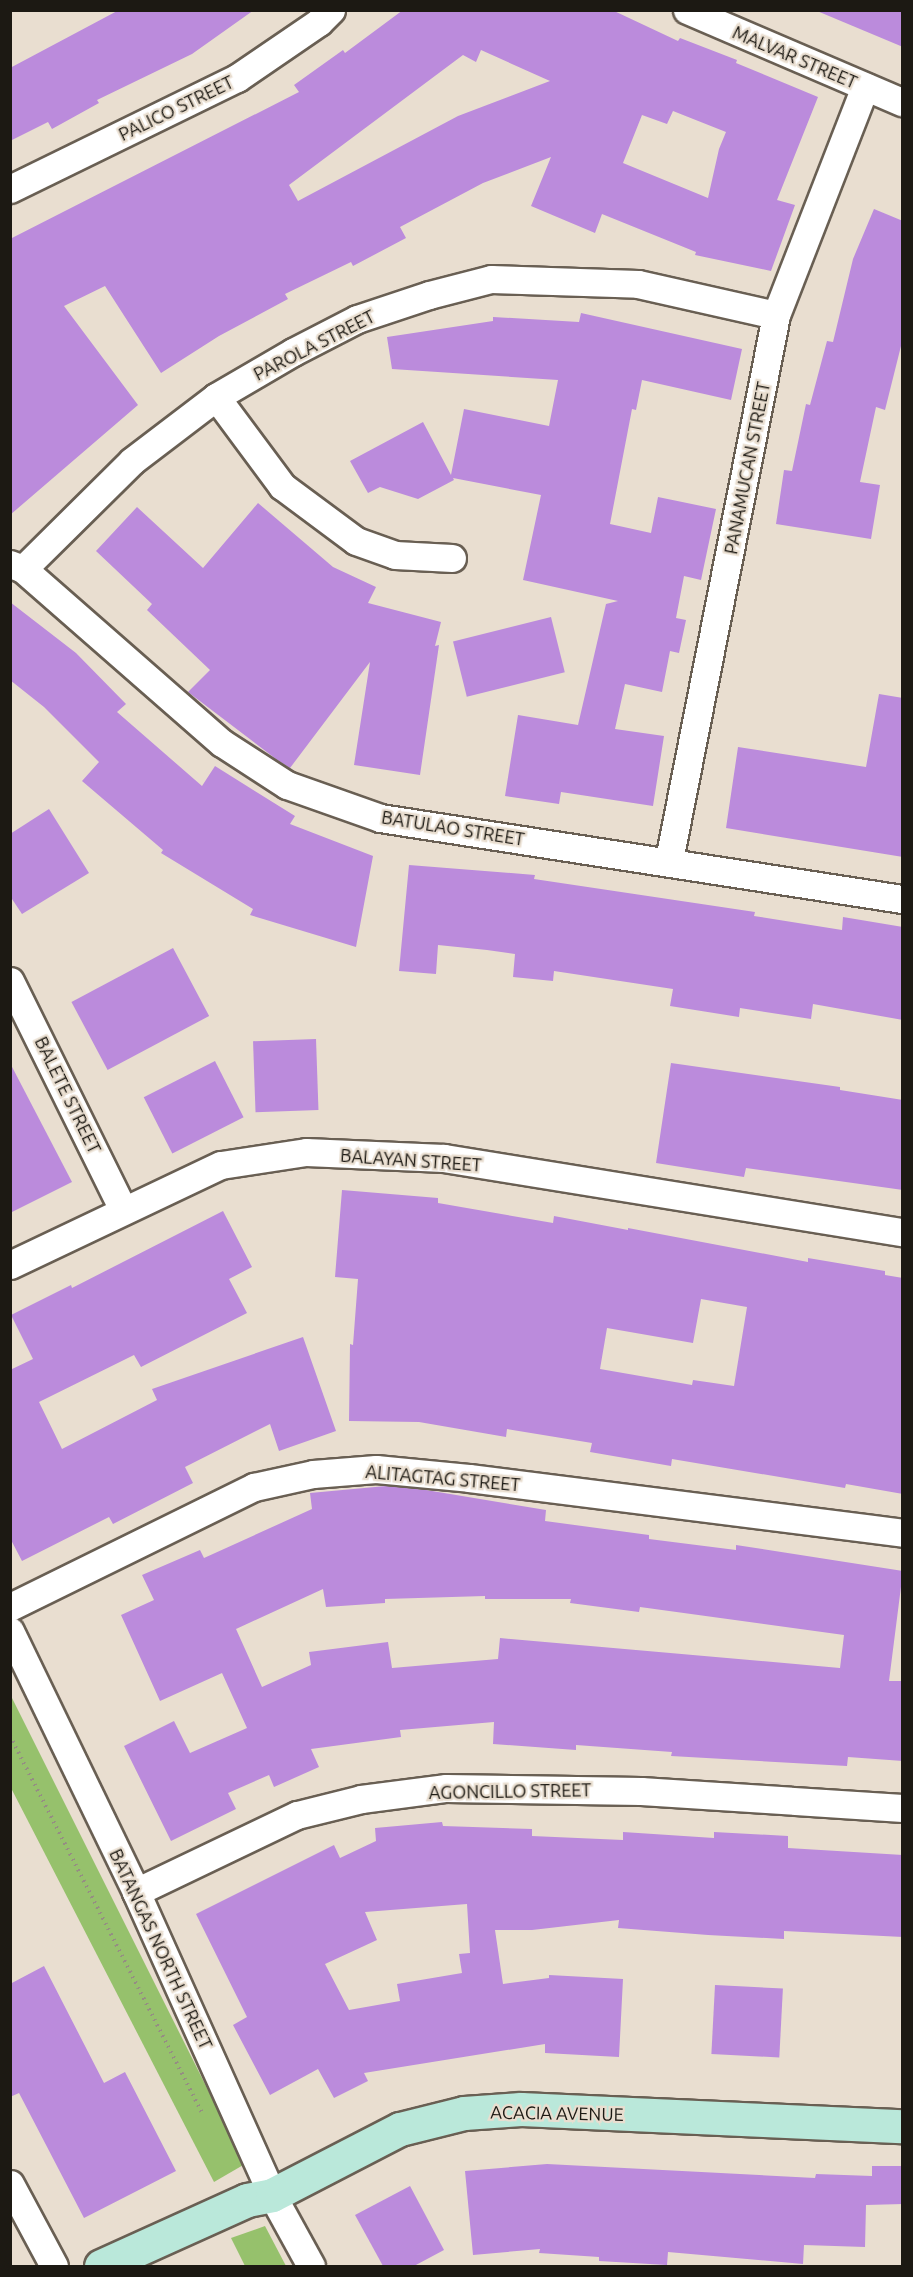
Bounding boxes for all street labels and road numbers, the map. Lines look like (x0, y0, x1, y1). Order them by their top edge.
street label: MALVAR STREET (729, 21, 861, 93)
street label: PALICO STREET (115, 71, 237, 145)
street label: PAROLA STREET (250, 305, 378, 385)
street label: PANAMUCAN STREET (720, 380, 774, 556)
street label: BATULAO STREET (380, 806, 526, 850)
street label: BALETE STREET (30, 1033, 106, 1157)
street label: BALAYAN STREET (339, 1144, 483, 1176)
street label: ALITAGTAG STREET (365, 1460, 521, 1496)
street label: AGONCILLO STREET (429, 1779, 591, 1803)
street label: BATANGAS NORTH STREET (105, 1845, 217, 2053)
street label: ACACIA AVENUE (490, 2101, 624, 2125)

